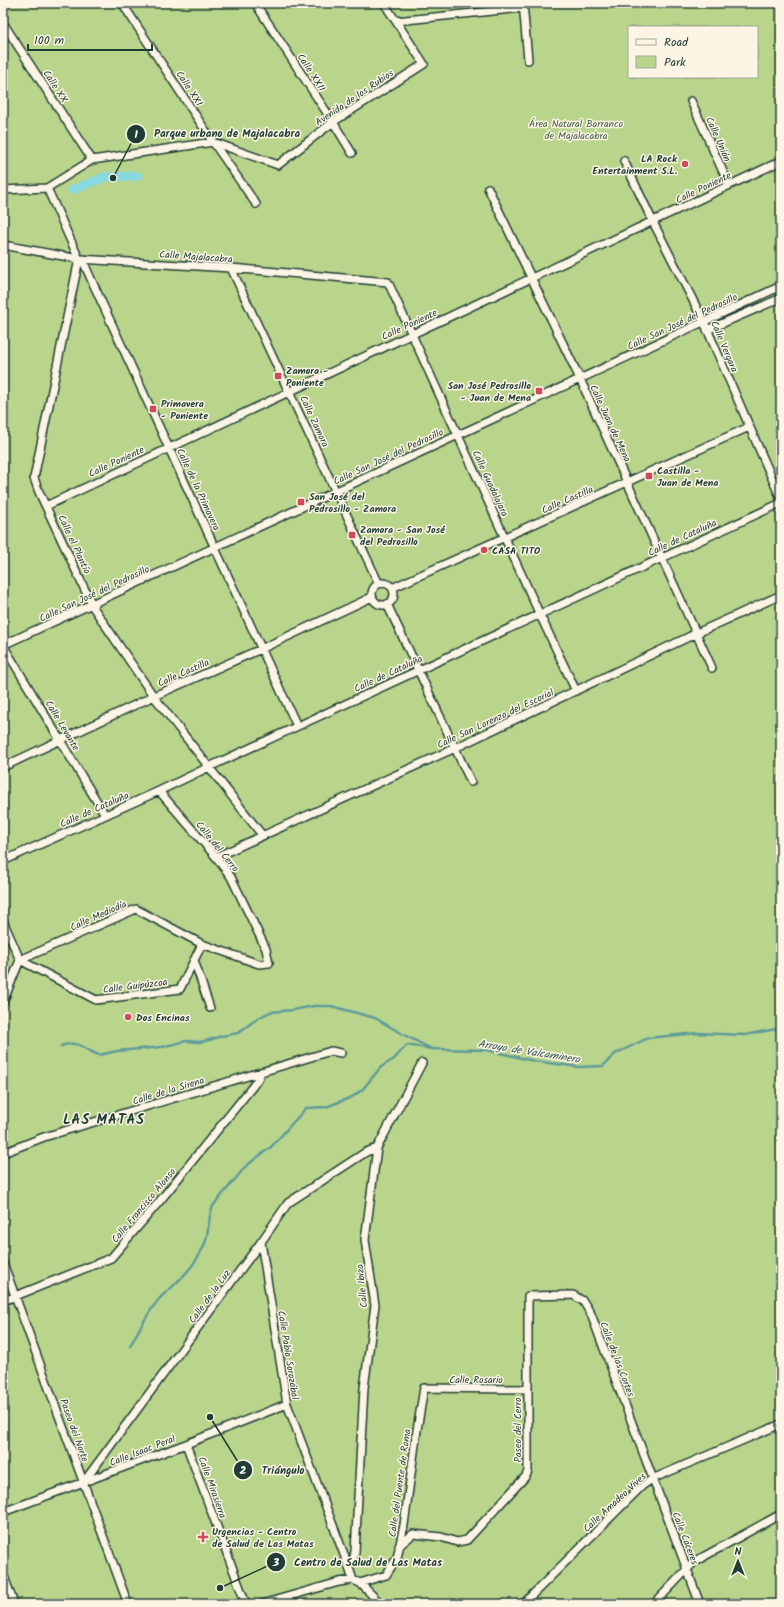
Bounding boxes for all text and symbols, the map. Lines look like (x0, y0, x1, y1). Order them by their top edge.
scale bar (28, 26, 152, 52)
legend (628, 26, 758, 78)
text: 100 m (34, 31, 65, 50)
text: Road (664, 33, 689, 52)
street label: Calle XXII (293, 50, 330, 95)
text: Park (664, 53, 686, 72)
street label: Avenida de los Rubios (312, 65, 398, 130)
street label: Calle XX (38, 67, 72, 107)
street label: Calle XXI (172, 68, 207, 110)
street label: Calle Unión (701, 114, 735, 164)
park label: Área Natural Barranco de Majalacabra (529, 116, 623, 144)
callout: Parque urbano de Majalacabra (126, 122, 308, 145)
text: 1 (134, 125, 138, 144)
text: Parque urbano de Majalacabra (154, 125, 300, 143)
place label: LA Rock Entertainment S.L. (593, 151, 678, 179)
marker: LA Rock Entertainment S.L. (680, 159, 690, 169)
street label: Calle Poniente (673, 167, 734, 208)
street label: Calle Majalacabra (159, 246, 233, 268)
street label: Calle San José del Pedrosillo (625, 289, 741, 355)
street label: Calle Poniente (379, 305, 440, 345)
street label: Calle Vergara (706, 318, 742, 375)
place label: Zamora - Poniente (286, 363, 328, 391)
marker: Zamora - Poniente (273, 371, 283, 381)
place label: San José Pedrosillo - Juan de Mena (447, 378, 531, 406)
street label: Calle Juan de Mena (585, 382, 635, 465)
marker: San José Pedrosillo - Juan de Mena (534, 386, 544, 396)
street label: Calle Zamora (295, 393, 333, 450)
place label: Primavera - Poniente (161, 396, 208, 424)
marker: Primavera - Poniente (148, 404, 158, 414)
street label: Calle San José del Pedrosillo (331, 424, 447, 490)
street label: Calle Poniente (86, 442, 147, 482)
street label: Calle de la Primavera (172, 446, 224, 534)
street label: Calle Guadalajara (468, 448, 513, 520)
place label: Castilla - Juan de Mena (657, 463, 718, 491)
marker: Castilla - Juan de Mena (644, 471, 654, 481)
street label: Calle Castilla (539, 481, 596, 518)
place label: San José del Pedrosillo - Zamora (309, 489, 396, 517)
marker: San José del Pedrosillo - Zamora (296, 497, 306, 507)
street label: Calle el Plantío (53, 512, 95, 577)
street label: Calle de Cataluña (645, 515, 720, 561)
place label: Zamora - San José del Pedrosillo (360, 522, 445, 550)
marker: Zamora - San José del Pedrosillo (347, 530, 357, 540)
place label: CASA TITO (492, 543, 541, 559)
marker: CASA TITO (479, 545, 489, 555)
street label: Calle San José del Pedrosillo (37, 561, 153, 627)
street label: Calle de Cataluña (351, 651, 426, 697)
street label: Calle Castilla (155, 654, 212, 691)
street label: Calle San Lorenzo del Escorial (434, 685, 557, 753)
street label: Calle Levante (41, 697, 84, 754)
street label: Calle de Cataluña (57, 787, 132, 832)
street label: Calle del Cerro (192, 818, 243, 876)
street label: Calle Mediodía (68, 896, 130, 936)
street label: Calle Guipúzcoa (102, 974, 169, 998)
place label: Dos Encinas (136, 1010, 190, 1026)
marker: Dos Encinas (123, 1012, 133, 1022)
water label: Arroyo de Valcaminero (477, 1035, 582, 1069)
street label: Calle de la Sirena (130, 1072, 206, 1109)
district label: LAS MATAS (63, 1109, 145, 1131)
street label: Calle Francisco Alonso (107, 1164, 180, 1247)
street label: Calle Ibiza (352, 1263, 372, 1309)
street label: Calle de la Luz (185, 1266, 235, 1327)
street label: Calle Pablo Sorozábal (273, 1310, 303, 1401)
street label: Calle de las Cortes (595, 1319, 639, 1400)
street label: Calle Rosario (449, 1372, 503, 1388)
street label: Paseo del Norte (55, 1396, 93, 1465)
street label: Paseo del Cerro (510, 1397, 526, 1463)
street label: Calle del Puente de Roma (384, 1428, 416, 1538)
street label: Calle Isaac Peral (107, 1431, 178, 1471)
street label: Calle Mirasierra (193, 1454, 231, 1521)
callout: Triángulo (233, 1458, 312, 1481)
text: 2 (240, 1461, 247, 1480)
text: Triángulo (261, 1462, 305, 1480)
street label: Calle Amadeo Vives (579, 1469, 650, 1536)
street label: Calle Cáceres (668, 1509, 703, 1568)
place label: Urgencias - Centro de Salud de Las Matas (212, 1524, 314, 1552)
marker: Urgencias - Centro de Salud de Las Matas (197, 1531, 209, 1543)
north arrow (718, 1541, 758, 1581)
text: N (735, 1543, 742, 1561)
callout: Centro de Salud de Las Matas (266, 1551, 450, 1574)
text: 3 (272, 1553, 280, 1572)
text: Centro de Salud de Las Matas (294, 1554, 443, 1572)

